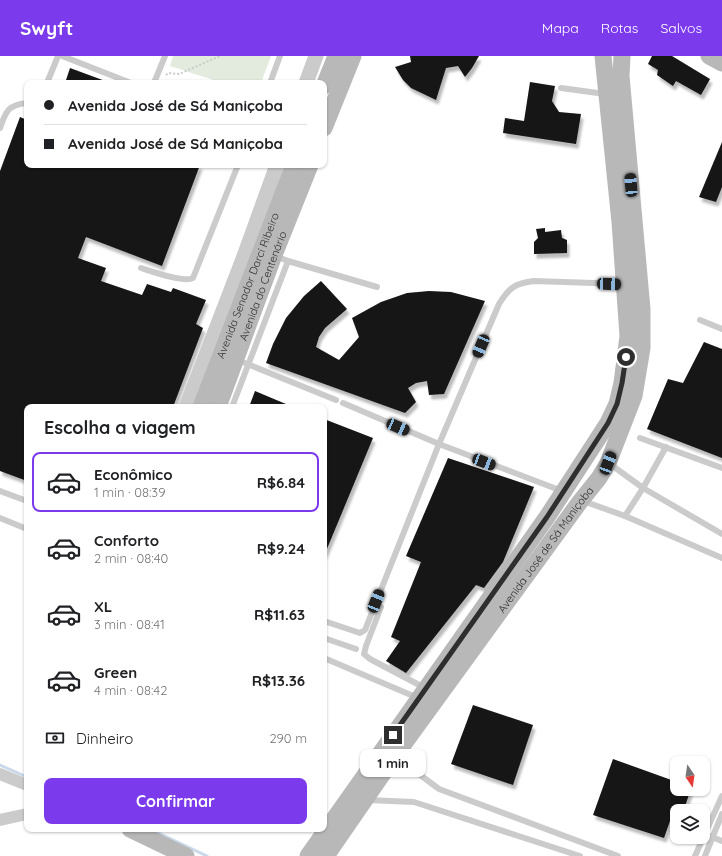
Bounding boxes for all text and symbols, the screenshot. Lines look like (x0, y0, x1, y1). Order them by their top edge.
text: Swyft (20, 16, 73, 40)
text: Mapa (542, 19, 579, 37)
text: Rotas (601, 19, 638, 37)
text: Salvos (660, 19, 702, 37)
text: Avenida José de Sá Maniçoba (68, 96, 283, 115)
text: Avenida José de Sá Maniçoba (68, 134, 283, 153)
car (624, 173, 638, 197)
street label: Avenida Senador Darcí Ribeiro (213, 210, 282, 361)
street label: Avenida do Centenário (236, 229, 290, 343)
car (597, 278, 621, 290)
car (471, 333, 491, 359)
route start (617, 348, 635, 366)
text: Escolha a viagem (44, 416, 196, 439)
car (385, 417, 411, 437)
car (598, 450, 618, 476)
car (471, 452, 497, 472)
icon: car (46, 464, 82, 500)
text: Econômico (94, 465, 173, 484)
text: R$6.84 (257, 473, 305, 492)
text: 1 min · 08:39 (94, 484, 165, 500)
street label: Avenida José de Sá Maniçoba (495, 484, 597, 615)
icon: car (46, 530, 82, 566)
text: Conforto (94, 531, 159, 550)
text: R$9.24 (257, 539, 305, 558)
text: 2 min · 08:40 (94, 550, 168, 566)
car (366, 588, 386, 614)
icon: car (46, 596, 82, 632)
text: XL (94, 597, 112, 616)
text: R$11.63 (254, 605, 305, 624)
text: 3 min · 08:41 (94, 616, 165, 632)
icon: car (46, 662, 82, 698)
text: Green (94, 663, 137, 682)
text: R$13.36 (252, 671, 305, 690)
text: 4 min · 08:42 (94, 682, 167, 698)
route end (384, 726, 402, 744)
icon: cash (44, 727, 66, 749)
text: Dinheiro (76, 729, 133, 748)
text: 290 m (269, 730, 307, 746)
callout: 1 min (360, 749, 426, 777)
text: 1 min (377, 755, 409, 771)
north arrow (670, 756, 710, 796)
map controls (670, 756, 710, 844)
button: Confirmar (44, 778, 307, 824)
button: layers (670, 804, 710, 844)

